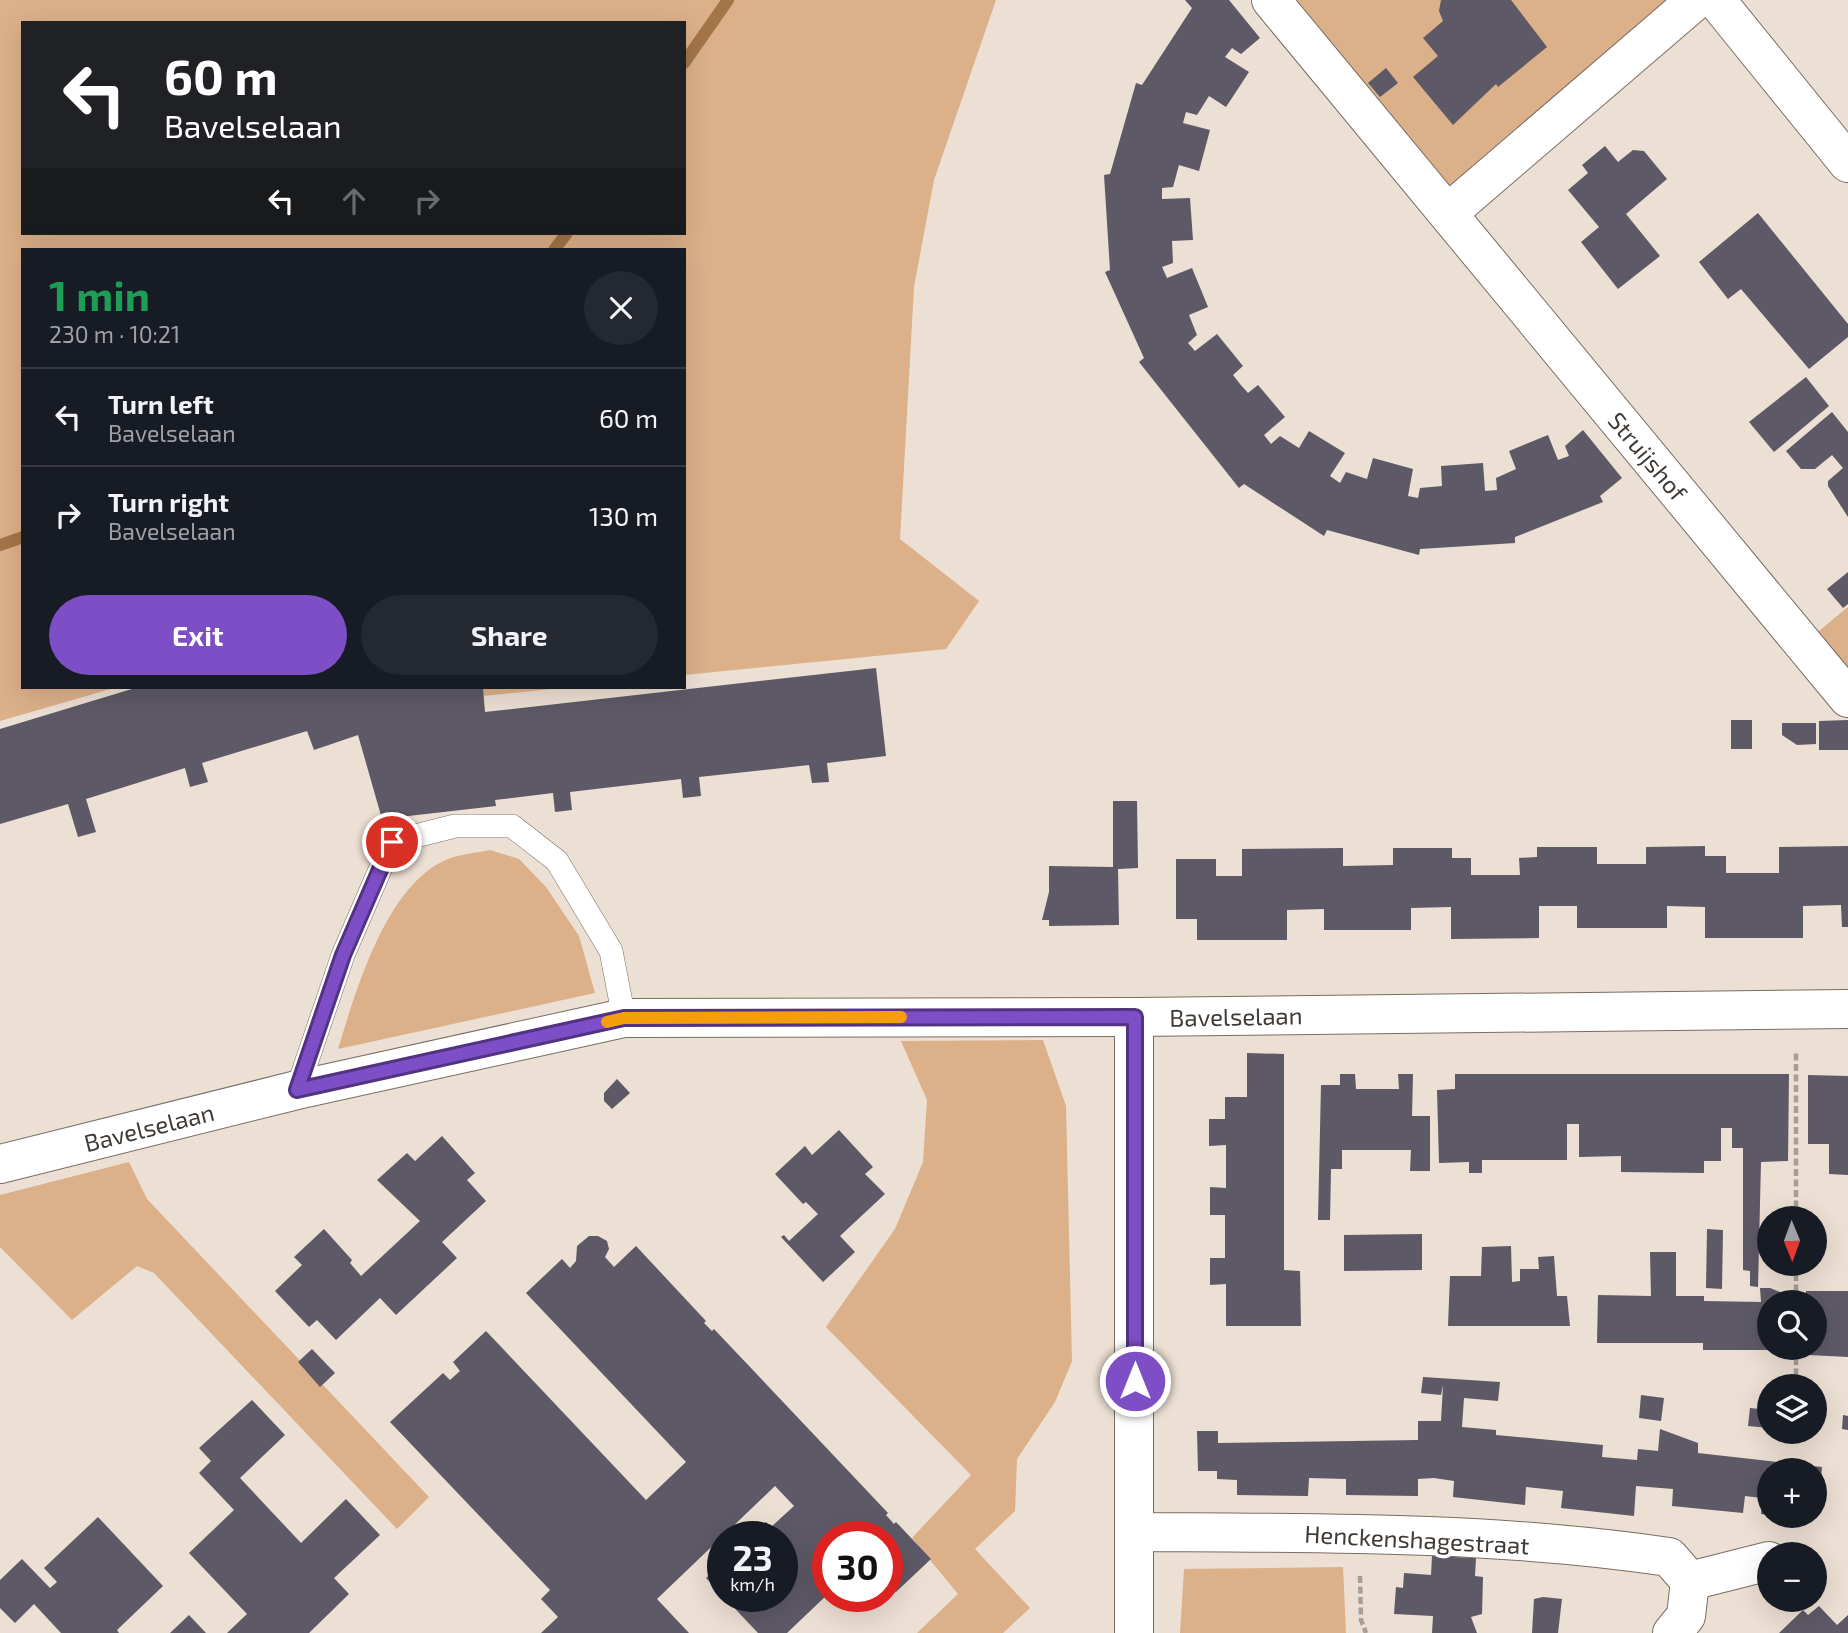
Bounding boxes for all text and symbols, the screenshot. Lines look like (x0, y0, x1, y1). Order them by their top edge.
text: 60 m (164, 46, 278, 105)
icon: left (49, 49, 140, 140)
text: Bavelselaan (164, 106, 342, 144)
icon: left (262, 182, 300, 220)
icon: ahead (335, 182, 373, 220)
icon: right (408, 182, 446, 220)
text: 1 min (49, 269, 150, 319)
button: close (584, 271, 658, 345)
text: 230 m · 10:21 (49, 320, 180, 348)
text: Turn left (108, 388, 214, 419)
icon: left (49, 398, 87, 436)
text: 60 m (599, 402, 658, 433)
street label: Struijshof (1603, 406, 1694, 507)
text: Bavelselaan (108, 419, 236, 447)
text: Turn right (108, 486, 229, 517)
icon: right (49, 496, 87, 534)
text: 130 m (589, 500, 658, 531)
text: Bavelselaan (108, 517, 236, 545)
button: Exit (49, 595, 347, 675)
button: Share (361, 595, 658, 675)
pin (362, 812, 422, 872)
icon: arrive (373, 823, 411, 861)
street label: Bavelselaan (1169, 1000, 1303, 1032)
street label: Bavelselaan (81, 1097, 217, 1157)
north arrow (1757, 1206, 1827, 1276)
map controls (1757, 1206, 1827, 1612)
button: search (1757, 1290, 1827, 1360)
position arrow (1098, 1344, 1172, 1418)
button: layers (1757, 1374, 1827, 1444)
button: + (1757, 1458, 1827, 1528)
street label: Henckenshagestraat (1304, 1519, 1530, 1559)
speed limit sign: 30 (812, 1521, 903, 1612)
text: 23 (732, 1536, 773, 1578)
button: − (1757, 1542, 1827, 1612)
text: km/h (730, 1573, 775, 1595)

